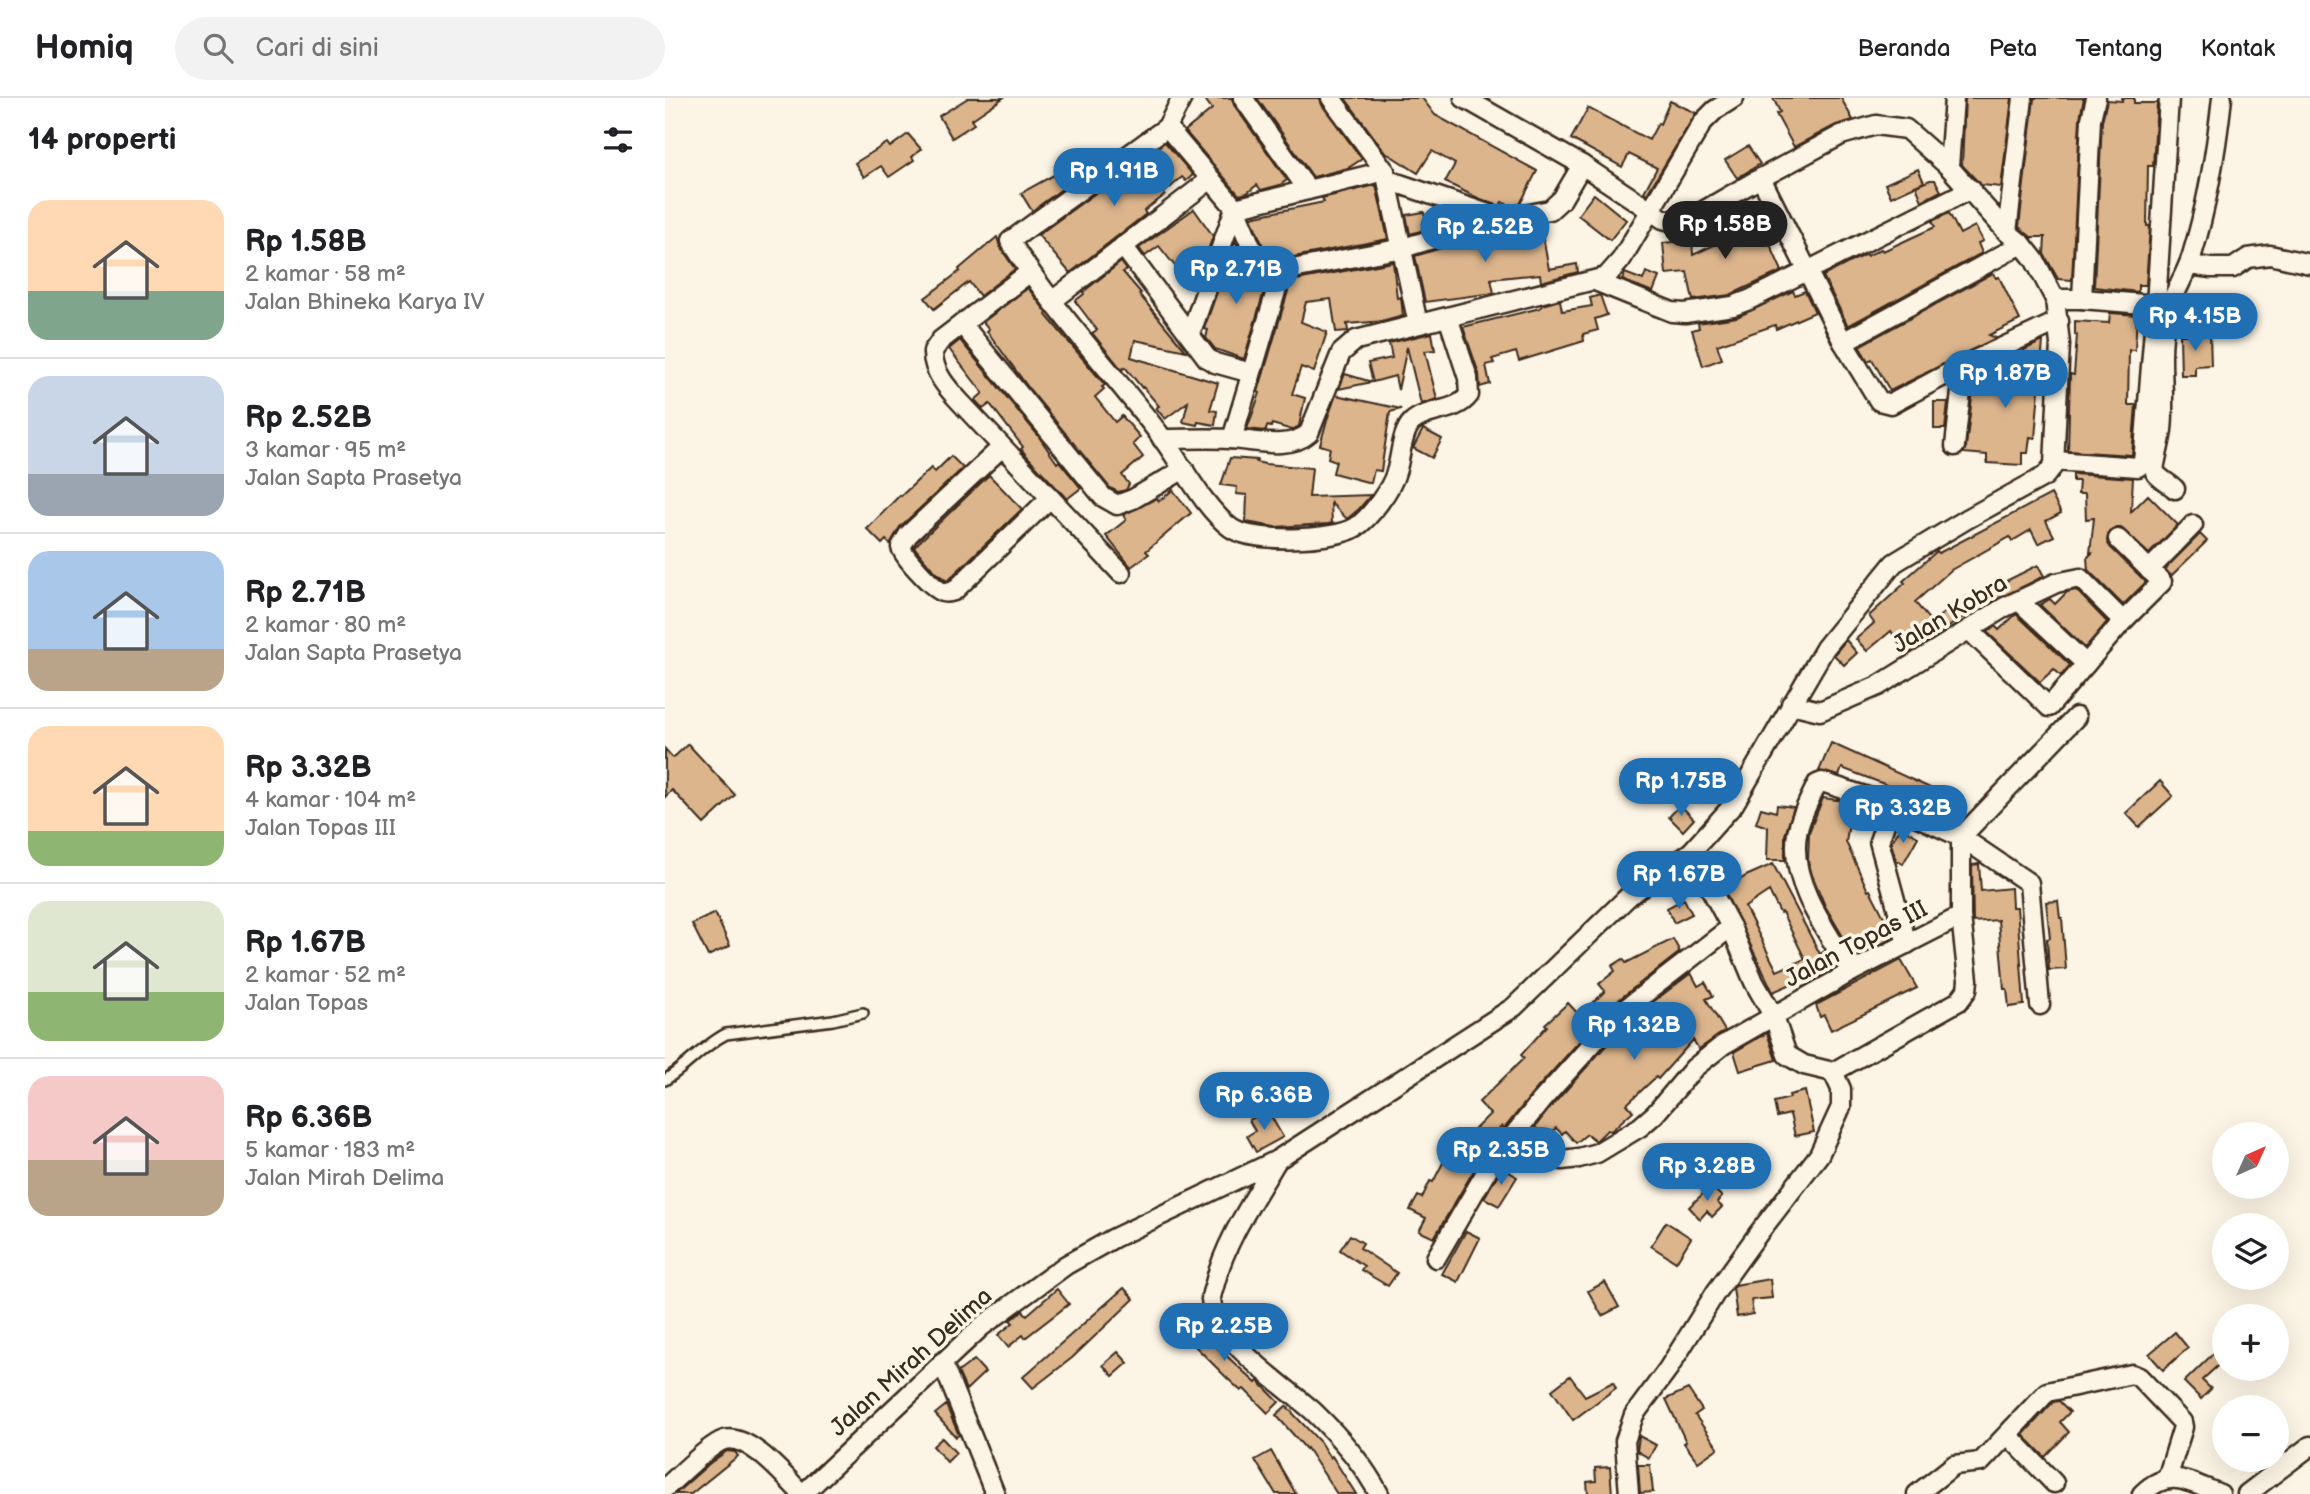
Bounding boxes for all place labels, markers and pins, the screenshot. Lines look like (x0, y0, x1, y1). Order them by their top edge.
pin: Rp 1.91B (1042, 148, 1186, 208)
pin: Rp 1.58B (1653, 202, 1797, 261)
pin: Rp 2.52B (1413, 204, 1557, 264)
pin: Rp 2.71B (1164, 246, 1308, 306)
pin: Rp 4.15B (2123, 294, 2267, 353)
pin: Rp 1.87B (1933, 350, 2077, 410)
pin: Rp 1.75B (1609, 758, 1753, 818)
pin: Rp 3.32B (1831, 786, 1975, 845)
pin: Rp 1.67B (1607, 852, 1751, 911)
pin: Rp 1.32B (1562, 1002, 1706, 1062)
pin: Rp 6.36B (1192, 1072, 1336, 1132)
pin: Rp 2.35B (1429, 1128, 1573, 1187)
pin: Rp 3.28B (1635, 1144, 1779, 1203)
pin: Rp 2.25B (1152, 1304, 1296, 1363)

